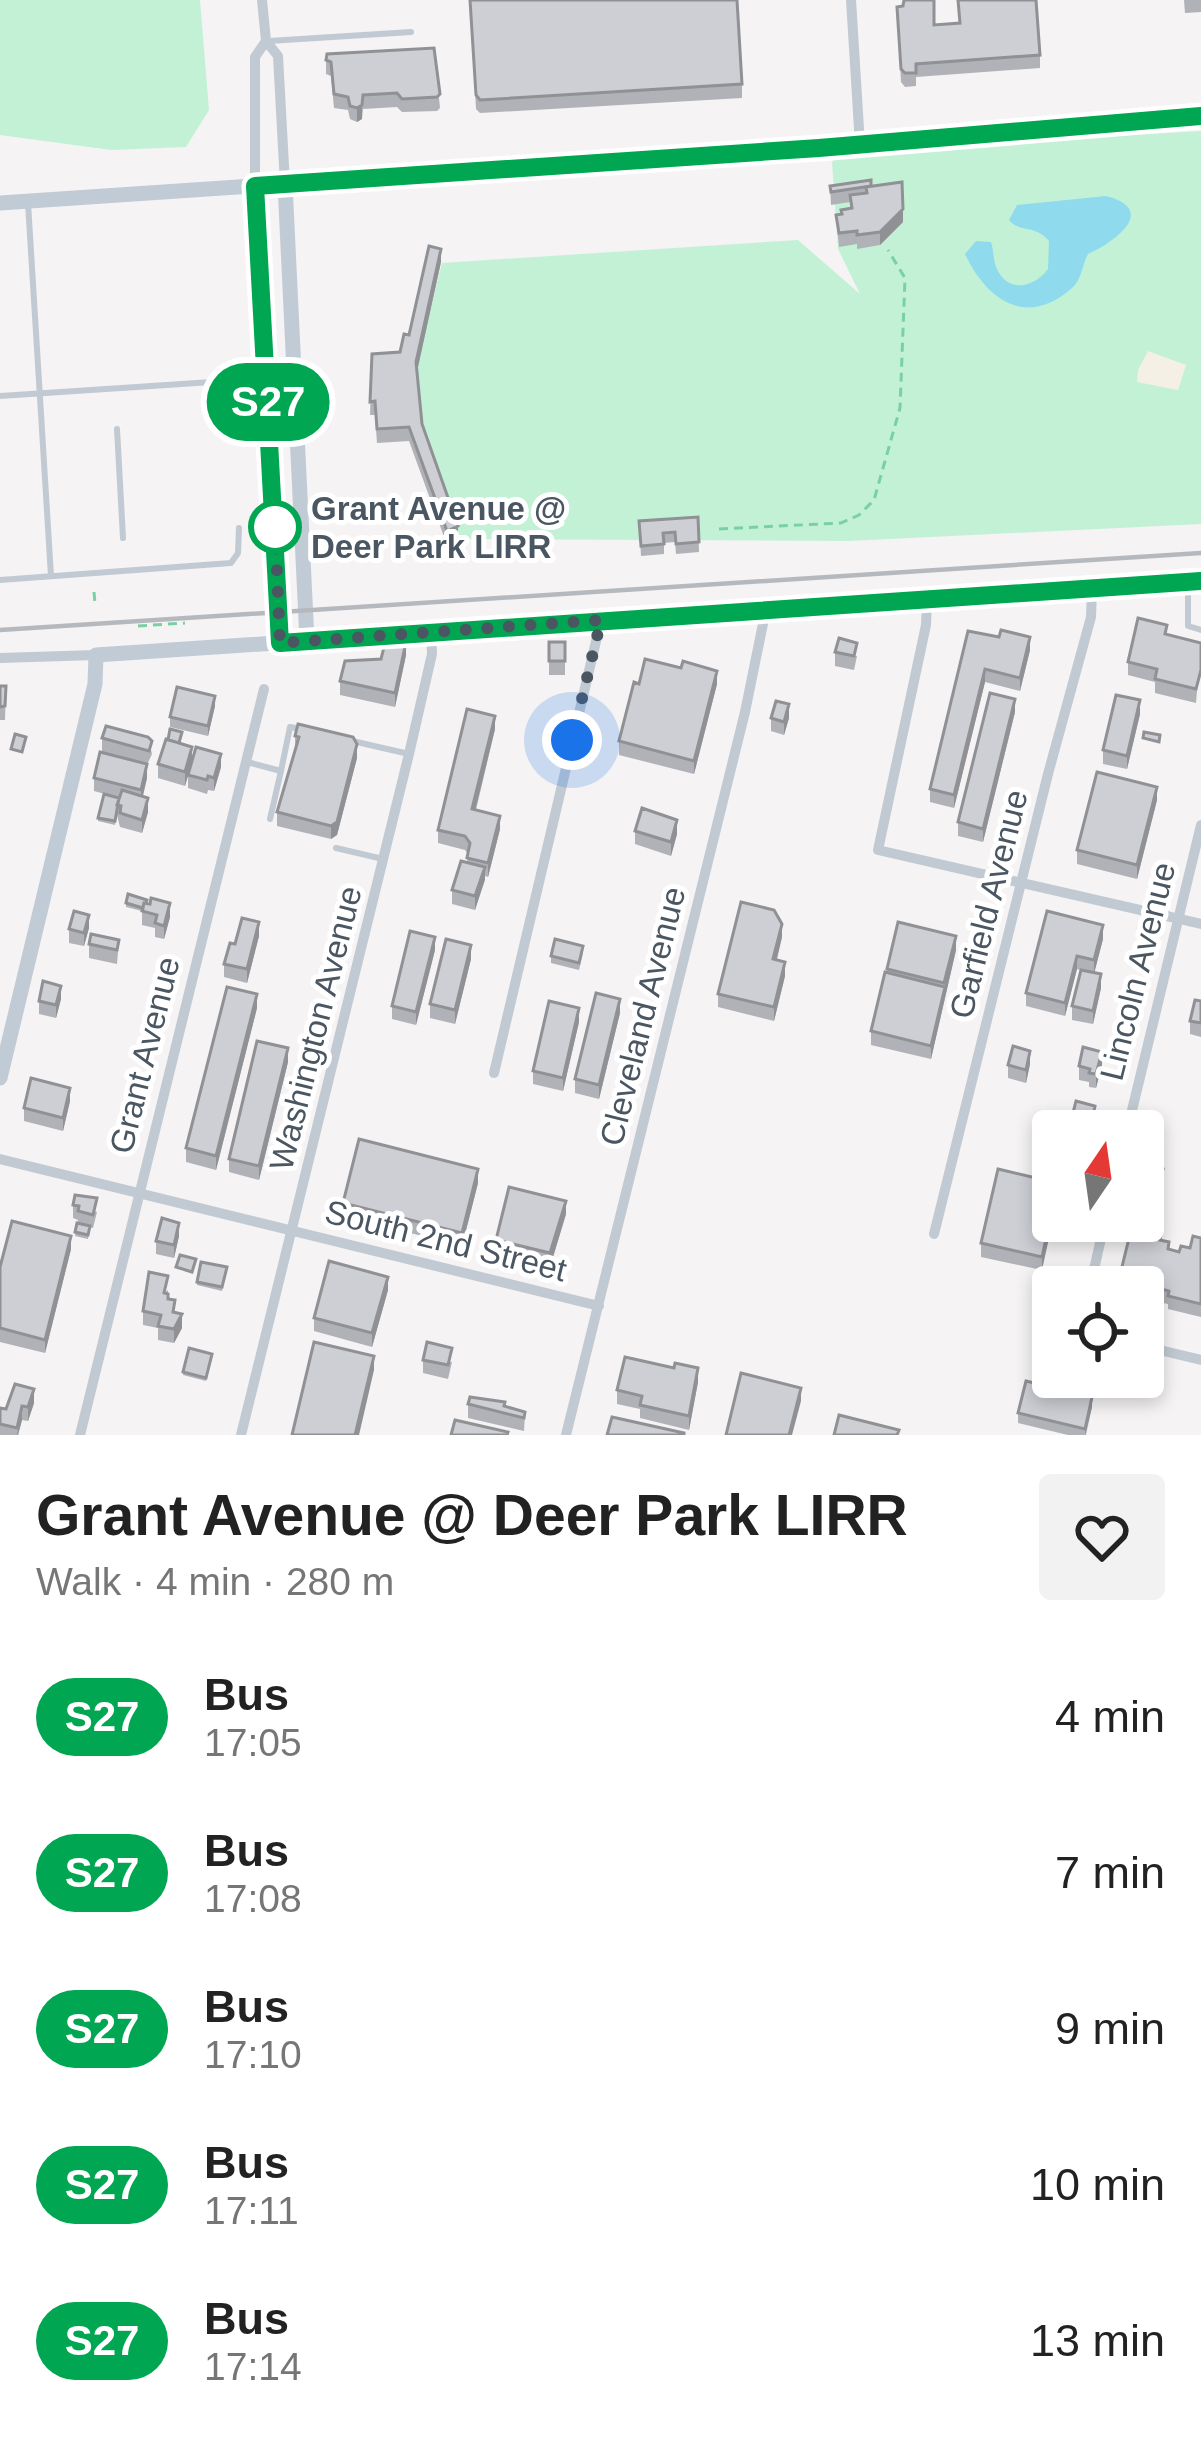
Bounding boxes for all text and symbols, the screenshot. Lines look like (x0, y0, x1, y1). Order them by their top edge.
line badge: S27 (199, 363, 337, 441)
text: S27 (231, 378, 305, 425)
place label: Grant Avenue @ Deer Park LIRR (311, 490, 566, 565)
marker: Grant Avenue @ Deer Park LIRR (250, 502, 300, 552)
your location (542, 710, 602, 770)
street label: Garfield Avenue (942, 786, 1035, 1022)
street label: Lincoln Avenue (1093, 858, 1182, 1084)
street label: Washington Avenue (262, 882, 369, 1174)
street label: Cleveland Avenue (592, 883, 693, 1149)
street label: Grant Avenue (102, 953, 187, 1157)
north arrow (1032, 1110, 1164, 1242)
map controls (1032, 1110, 1164, 1398)
street label: South 2nd Street (321, 1193, 571, 1288)
button: locate (1032, 1266, 1164, 1398)
button: heart (1039, 1474, 1165, 1600)
text: Grant Avenue @ Deer Park LIRR (36, 1483, 908, 1547)
text: Walk · 4 min · 280 m (36, 1560, 394, 1603)
text: Bus (204, 1669, 289, 1720)
text: 4 min (1055, 1691, 1165, 1742)
text: S27 (65, 1693, 139, 1740)
text: 17:05 (204, 1721, 302, 1764)
text: Bus (204, 1825, 289, 1876)
text: 7 min (1055, 1847, 1165, 1898)
text: S27 (65, 1849, 139, 1896)
text: 17:08 (204, 1877, 302, 1920)
text: Bus (204, 1981, 289, 2032)
text: 9 min (1055, 2003, 1165, 2054)
text: S27 (65, 2005, 139, 2052)
text: 17:10 (204, 2033, 302, 2076)
text: Bus (204, 2137, 289, 2188)
text: 10 min (1030, 2159, 1165, 2210)
text: S27 (65, 2161, 139, 2208)
text: 17:11 (204, 2189, 299, 2232)
text: Bus (204, 2293, 289, 2344)
text: 13 min (1030, 2315, 1165, 2366)
text: S27 (65, 2317, 139, 2364)
text: 17:14 (204, 2345, 302, 2388)

